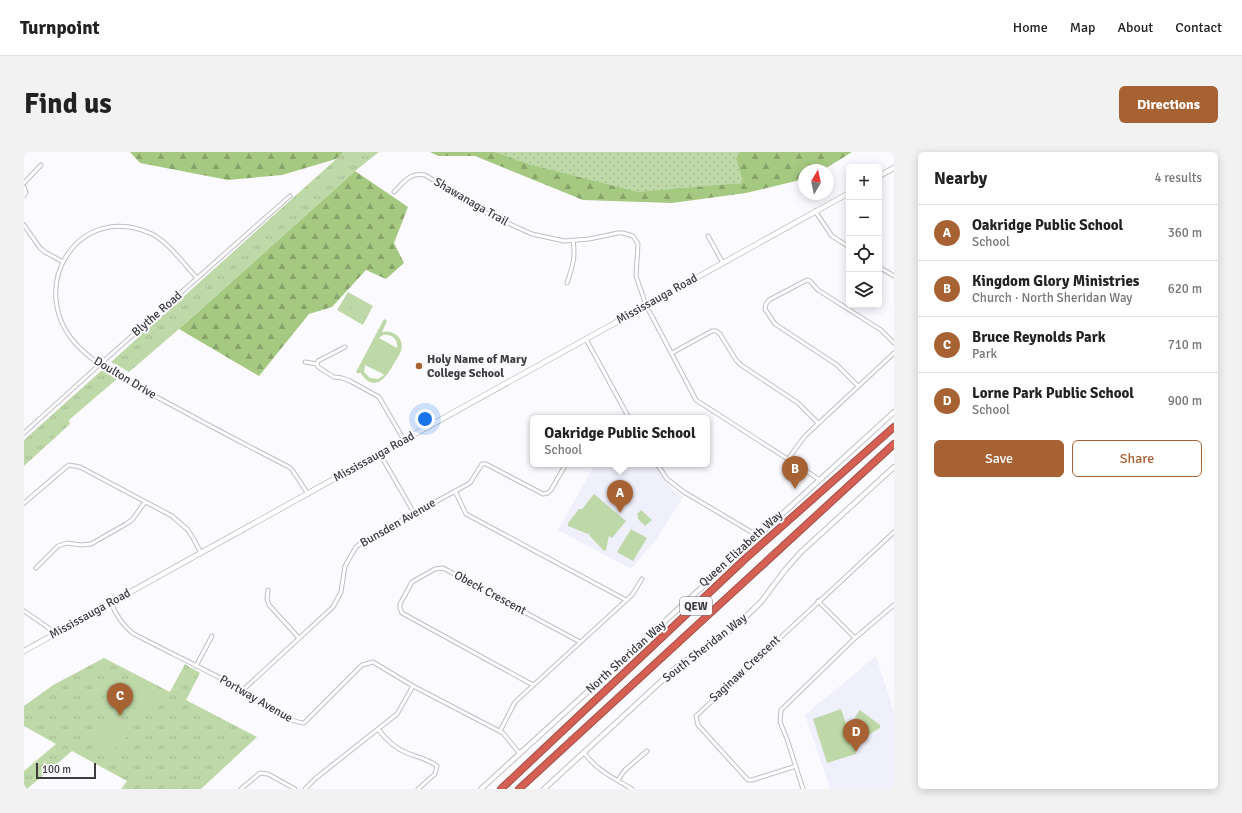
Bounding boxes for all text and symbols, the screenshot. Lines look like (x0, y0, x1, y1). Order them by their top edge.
text: Turnpoint (20, 16, 100, 40)
text: Home (1013, 19, 1048, 36)
text: Map (1070, 19, 1095, 36)
text: About (1117, 19, 1153, 36)
text: Contact (1175, 19, 1222, 36)
button: Directions (1119, 86, 1218, 123)
text: Find us (24, 87, 112, 121)
north arrow (798, 164, 834, 200)
map controls (846, 164, 882, 308)
button: + (846, 164, 882, 200)
text: Nearby (934, 168, 987, 189)
text: 4 results (1154, 170, 1202, 186)
street label: Shawanaga Trail (431, 175, 512, 230)
button: − (846, 200, 882, 236)
text: Oakridge Public School (972, 216, 1123, 234)
text: A (943, 225, 951, 241)
text: 360 m (1168, 225, 1202, 241)
text: School (972, 234, 1010, 250)
button: locate (846, 236, 882, 272)
street label: Mississauga Road (614, 270, 700, 328)
button: layers (846, 272, 882, 308)
text: Kingdom Glory Ministries (972, 272, 1140, 290)
text: B (943, 281, 951, 297)
text: 620 m (1168, 281, 1202, 297)
street label: Blythe Road (129, 288, 185, 340)
text: Church · North Sheridan Way (972, 290, 1132, 306)
text: Bruce Reynolds Park (972, 328, 1106, 346)
text: C (943, 337, 951, 353)
text: 710 m (1168, 337, 1202, 353)
text: Park (972, 346, 997, 362)
place label: Holy Name of Mary College School (427, 352, 527, 381)
street label: Doulton Drive (91, 353, 159, 403)
marker: Holy Name of Mary College School (414, 361, 424, 371)
text: Lorne Park Public School (972, 384, 1134, 402)
text: D (943, 393, 951, 409)
text: 900 m (1168, 393, 1202, 409)
text: School (972, 402, 1010, 418)
your location (415, 409, 435, 429)
popup (530, 415, 710, 467)
text: Oakridge Public School (544, 424, 696, 442)
street label: Mississauga Road (331, 428, 417, 486)
button: Save (934, 440, 1064, 477)
button: Share (1072, 440, 1202, 477)
text: School (544, 442, 582, 458)
pin: B (782, 456, 808, 489)
pin: A (607, 480, 633, 513)
street label: Bunsden Avenue (358, 495, 438, 551)
street label: Queen Elizabeth Way (696, 507, 786, 591)
street label: Obeck Crescent (451, 568, 529, 618)
street label: Mississauga Road (47, 585, 133, 643)
road number: QEW (680, 597, 712, 615)
street label: South Sheridan Way (660, 610, 750, 686)
street label: North Sheridan Way (583, 617, 669, 697)
street label: Saginaw Crescent (707, 632, 783, 706)
street label: Portway Avenue (217, 672, 295, 726)
pin: C (107, 683, 133, 716)
pin: D (843, 719, 869, 752)
scale bar (36, 761, 96, 780)
text: 100 m (42, 763, 71, 776)

